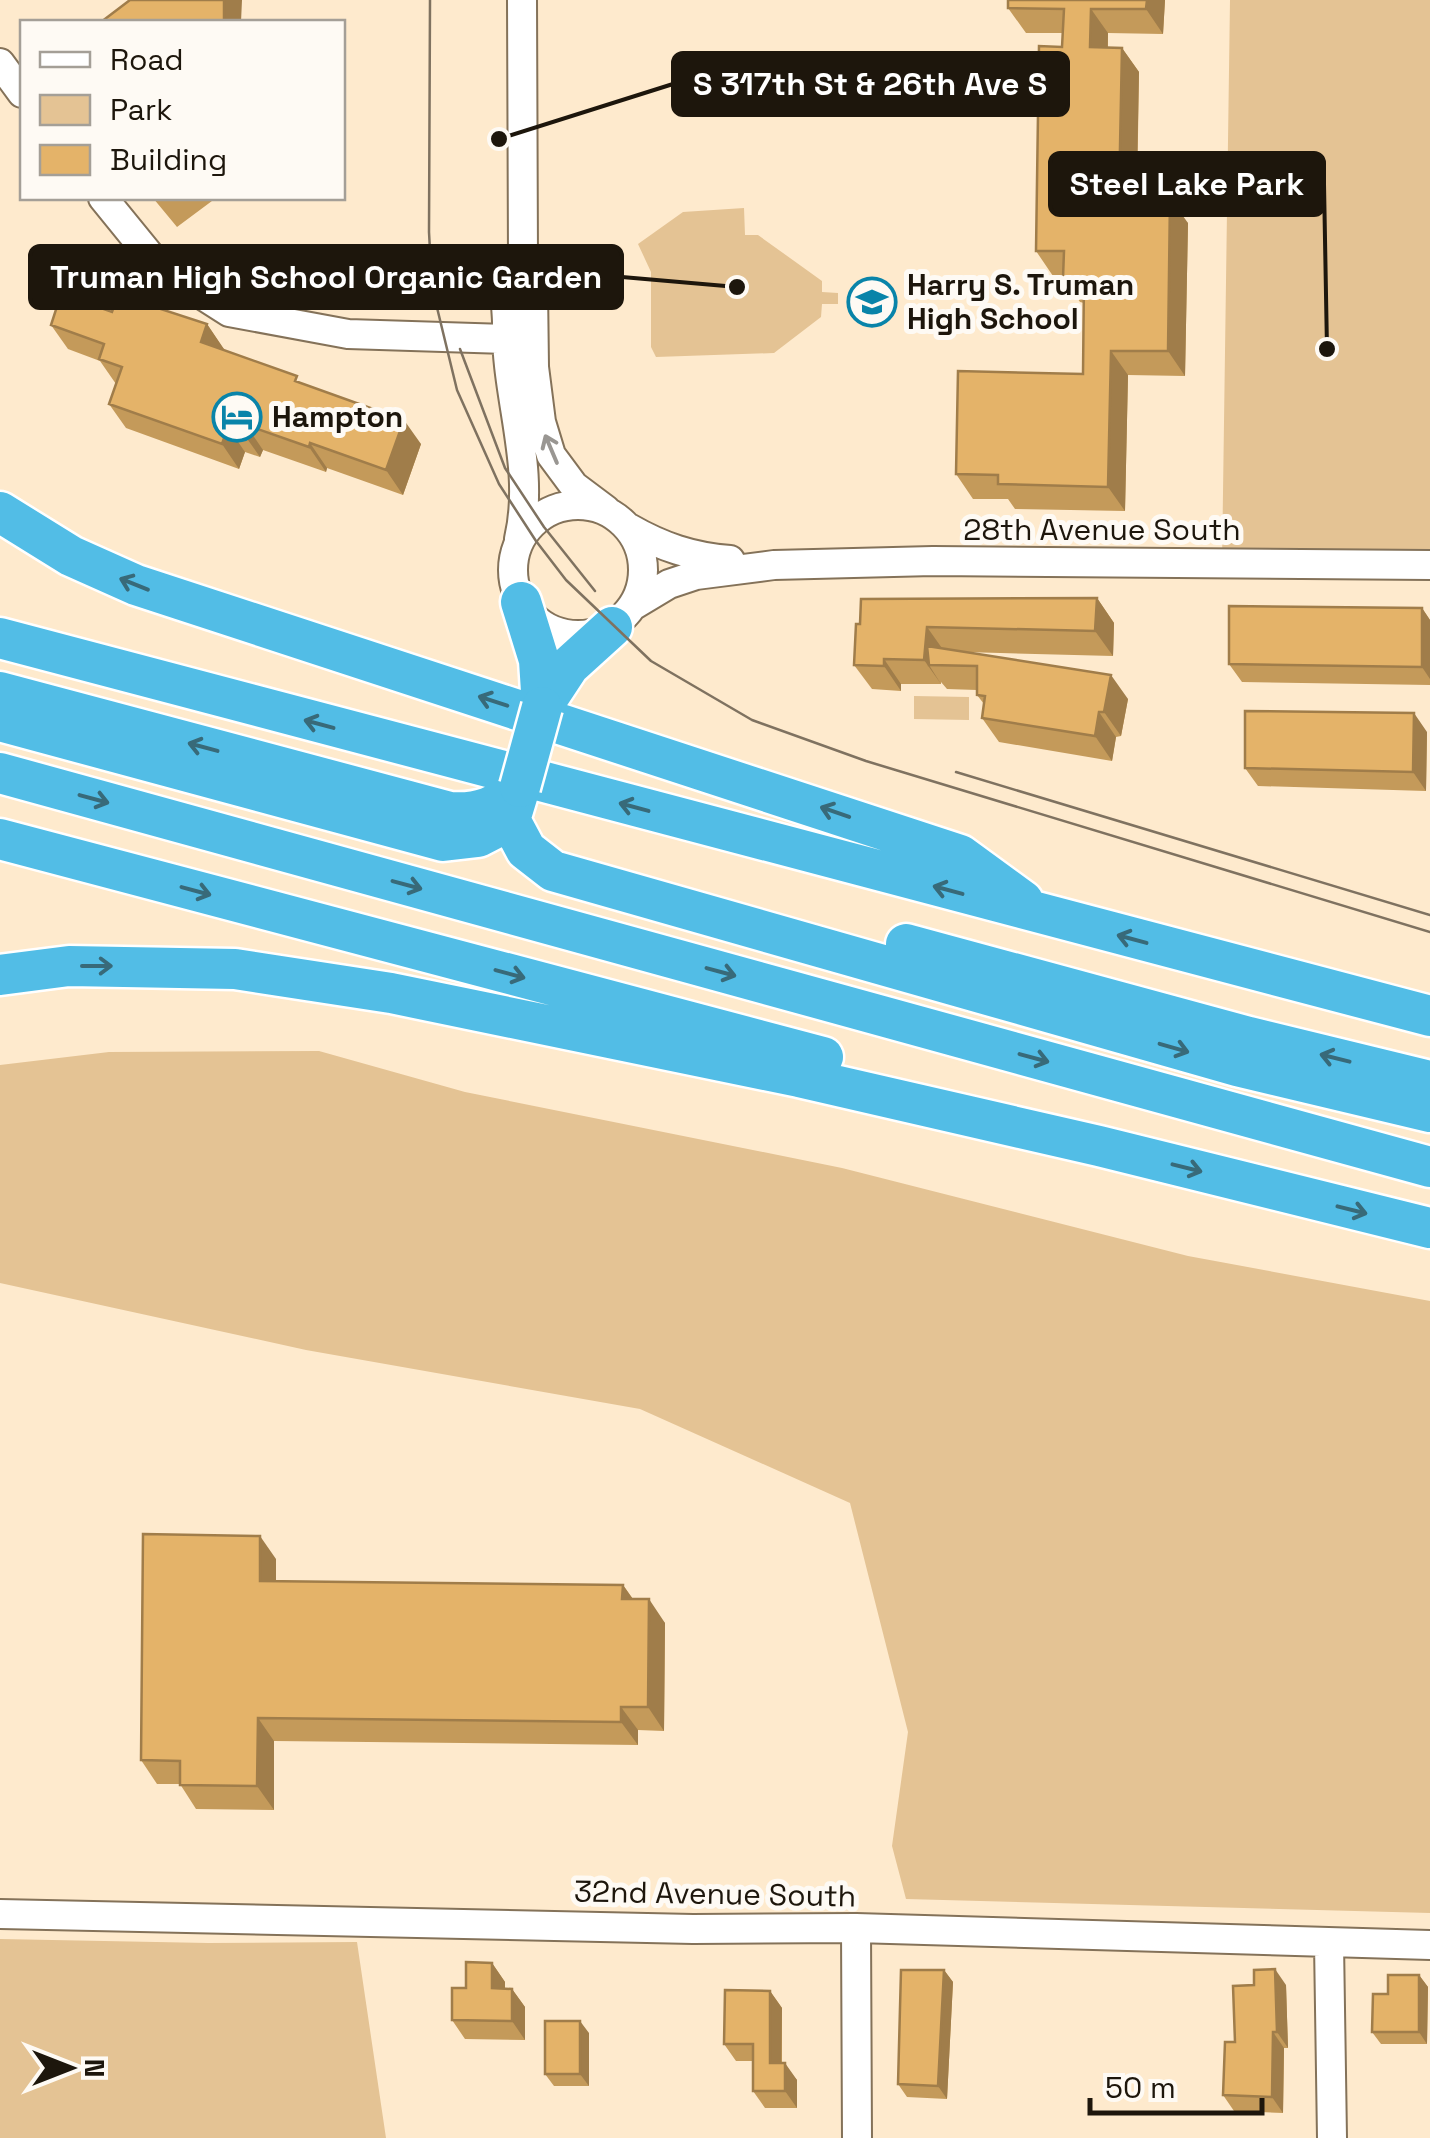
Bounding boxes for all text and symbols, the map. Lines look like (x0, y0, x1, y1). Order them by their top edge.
legend (20, 20, 345, 200)
text: Road (110, 40, 184, 79)
callout: S 317th St & 26th Ave S (673, 53, 1068, 115)
text: S 317th St & 26th Ave S (693, 64, 1047, 104)
text: Park (110, 90, 172, 129)
text: Building (110, 140, 227, 179)
callout: Steel Lake Park (1050, 153, 1324, 215)
text: Steel Lake Park (1070, 164, 1304, 204)
callout: Truman High School Organic Garden (30, 246, 622, 308)
text: Truman High School Organic Garden (50, 257, 602, 297)
place label: Harry S. Truman High School (907, 265, 1134, 338)
school or university icon: Harry S. Truman High School (846, 276, 898, 328)
hotel icon: Hampton (211, 391, 263, 443)
place label: Hampton (272, 397, 403, 436)
one-way arrow (541, 434, 559, 465)
street label: 28th Avenue South (963, 510, 1241, 549)
one-way arrow (119, 573, 150, 591)
one-way arrow (477, 690, 509, 708)
one-way arrow (304, 714, 335, 733)
one-way arrow (188, 736, 219, 755)
one-way arrow (78, 791, 109, 809)
one-way arrow (618, 797, 650, 816)
one-way arrow (820, 802, 851, 820)
one-way arrow (391, 877, 422, 896)
one-way arrow (933, 880, 964, 899)
one-way arrow (180, 882, 211, 901)
one-way arrow (1117, 928, 1148, 947)
one-way arrow (80, 956, 112, 976)
one-way arrow (705, 963, 736, 982)
one-way arrow (494, 965, 525, 984)
one-way arrow (1158, 1040, 1189, 1058)
one-way arrow (1320, 1048, 1351, 1067)
one-way arrow (1018, 1050, 1049, 1068)
one-way arrow (1170, 1160, 1202, 1178)
one-way arrow (1336, 1201, 1367, 1220)
street label: 32nd Avenue South (574, 1872, 857, 1915)
north arrow (20, 2018, 120, 2118)
scale bar (1090, 2053, 1262, 2115)
text: N (77, 2059, 113, 2077)
text: 50 m (1105, 2068, 1176, 2107)

